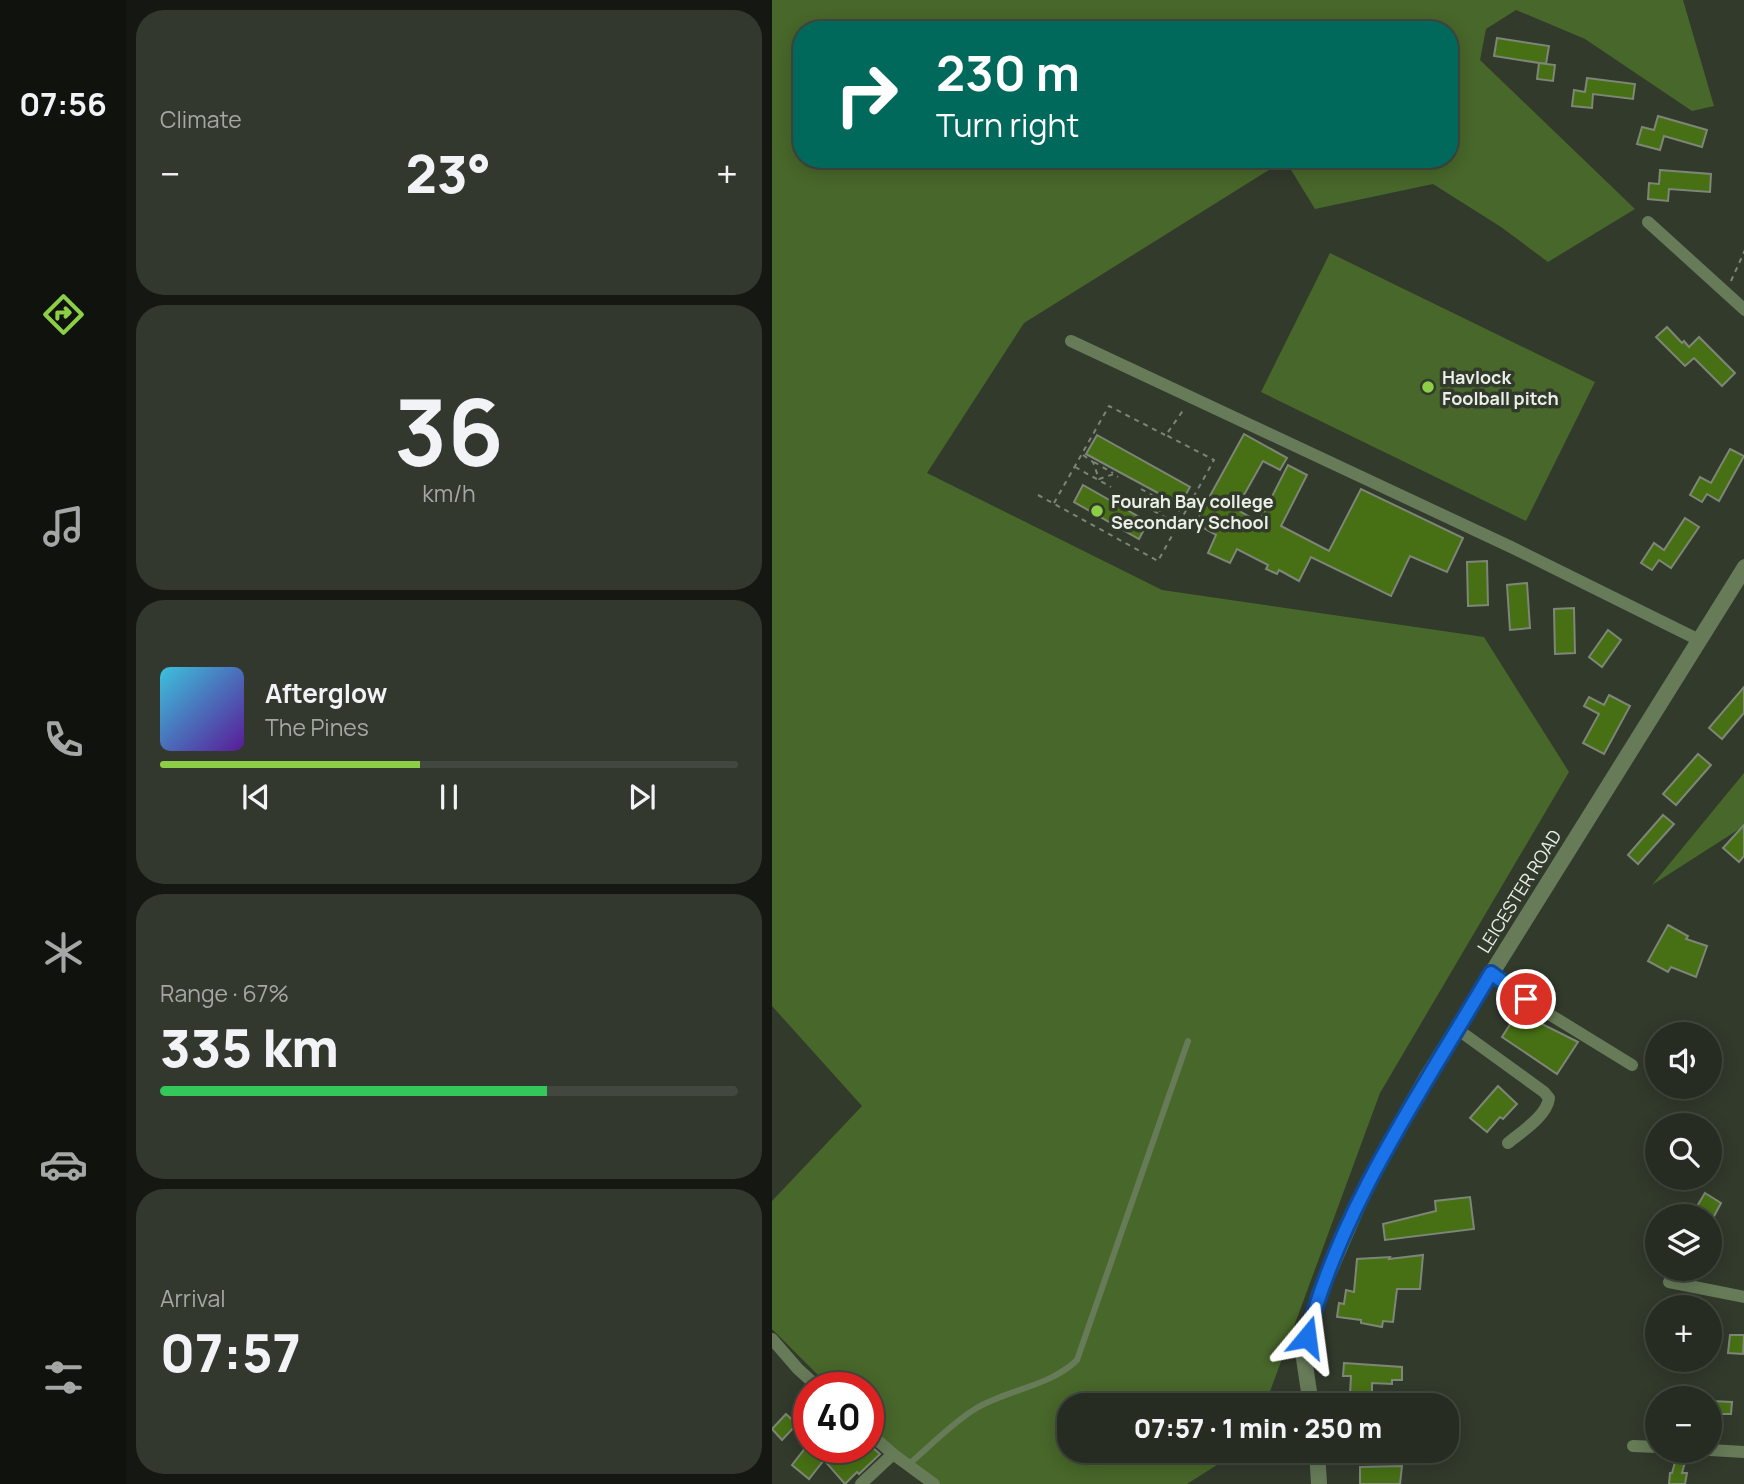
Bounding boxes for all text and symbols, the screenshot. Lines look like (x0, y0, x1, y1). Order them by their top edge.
text: 230 m (936, 39, 1080, 106)
icon: right (821, 49, 912, 140)
text: 07:56 (19, 82, 107, 126)
text: Climate (160, 103, 242, 135)
text: Turn right (936, 103, 1079, 147)
text: 23° (406, 138, 491, 209)
text: − (160, 147, 181, 199)
text: + (716, 147, 738, 199)
icon: directions (39, 290, 88, 339)
place label: Havlock Foolball pitch (1442, 365, 1559, 410)
text: 36 (394, 369, 504, 493)
marker: Havlock Foolball pitch (1420, 379, 1436, 395)
text: km/h (422, 477, 476, 509)
place label: Fourah Bay college Secondary School (1111, 489, 1274, 534)
icon: music (39, 502, 88, 551)
marker: Fourah Bay college Secondary School (1089, 503, 1105, 519)
text: Afterglow (265, 675, 387, 711)
text: The Pines (265, 711, 369, 743)
icon: phone (39, 715, 88, 764)
icon: previous (237, 778, 275, 816)
icon: pause (430, 778, 468, 816)
icon: next (623, 778, 661, 816)
street label: LEICESTER ROAD (1472, 825, 1566, 957)
icon: climate (39, 928, 88, 977)
pin (1496, 969, 1556, 1029)
text: Range · 67% (160, 977, 289, 1009)
icon: arrive (1507, 980, 1545, 1018)
text: 335 km (160, 1012, 339, 1083)
map controls (1645, 1022, 1722, 1463)
button: sound (1645, 1022, 1722, 1099)
button: search (1645, 1113, 1722, 1190)
icon: car (39, 1140, 88, 1189)
button: layers (1645, 1204, 1722, 1281)
text: Arrival (160, 1282, 226, 1314)
button: + (1645, 1295, 1722, 1372)
position arrow (1270, 1300, 1344, 1374)
text: 07:57 (160, 1317, 301, 1388)
icon: filters (39, 1353, 88, 1402)
speed limit sign: 40 (793, 1372, 884, 1463)
button: − (1645, 1386, 1722, 1463)
text: 07:57 · 1 min · 250 m (1134, 1410, 1382, 1446)

